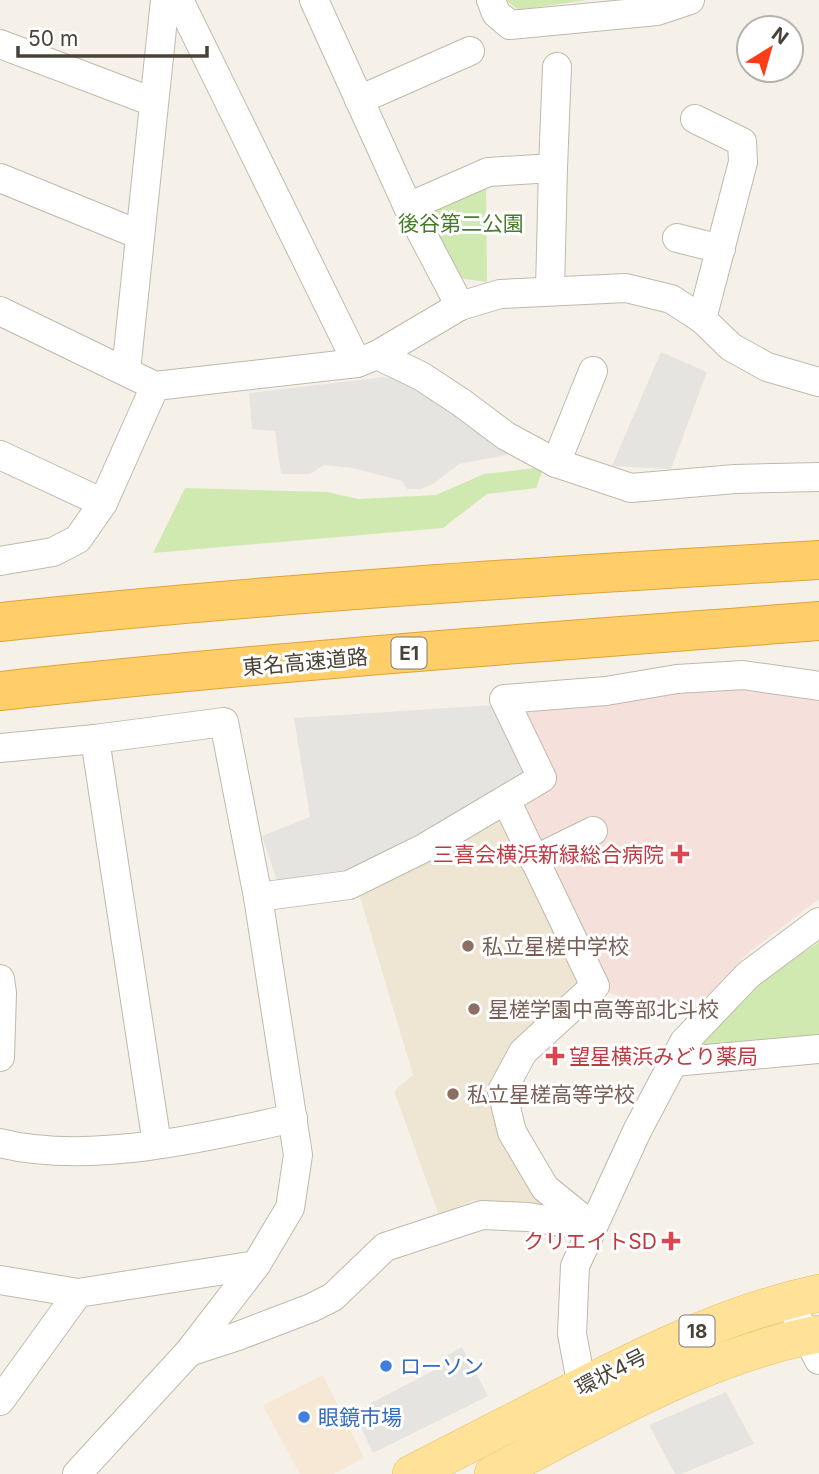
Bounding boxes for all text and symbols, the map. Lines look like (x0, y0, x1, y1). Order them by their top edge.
scale bar (18, 14, 206, 58)
north arrow (735, 14, 805, 84)
text: N (767, 22, 793, 49)
text: 50 m (28, 26, 78, 51)
park label: 後谷第二公園 (398, 211, 524, 236)
road number: E1 (392, 638, 426, 668)
street label: 東名高速道路 (241, 644, 369, 680)
place label: 三喜会横浜新緑総合病院 (433, 842, 664, 867)
marker: 三喜会横浜新緑総合病院 (670, 844, 690, 864)
place label: 私立星槎中学校 (482, 934, 629, 959)
marker: 私立星槎中学校 (460, 938, 476, 954)
place label: 星槎学園中高等部北斗校 (488, 997, 719, 1022)
marker: 星槎学園中高等部北斗校 (466, 1001, 482, 1017)
place label: 望星横浜みどり薬局 (569, 1044, 758, 1069)
marker: 望星横浜みどり薬局 (547, 1048, 563, 1064)
place label: 私立星槎高等学校 (467, 1082, 635, 1107)
marker: 私立星槎高等学校 (445, 1086, 461, 1102)
place label: クリエイトSD (523, 1229, 657, 1254)
marker: クリエイトSD (663, 1233, 679, 1249)
road number: 18 (680, 1316, 714, 1346)
street label: 環状4号 (571, 1343, 651, 1401)
place label: ローソン (400, 1354, 484, 1379)
marker: ローソン (378, 1358, 394, 1374)
place label: 眼鏡市場 (318, 1405, 402, 1430)
marker: 眼鏡市場 (296, 1409, 312, 1425)

